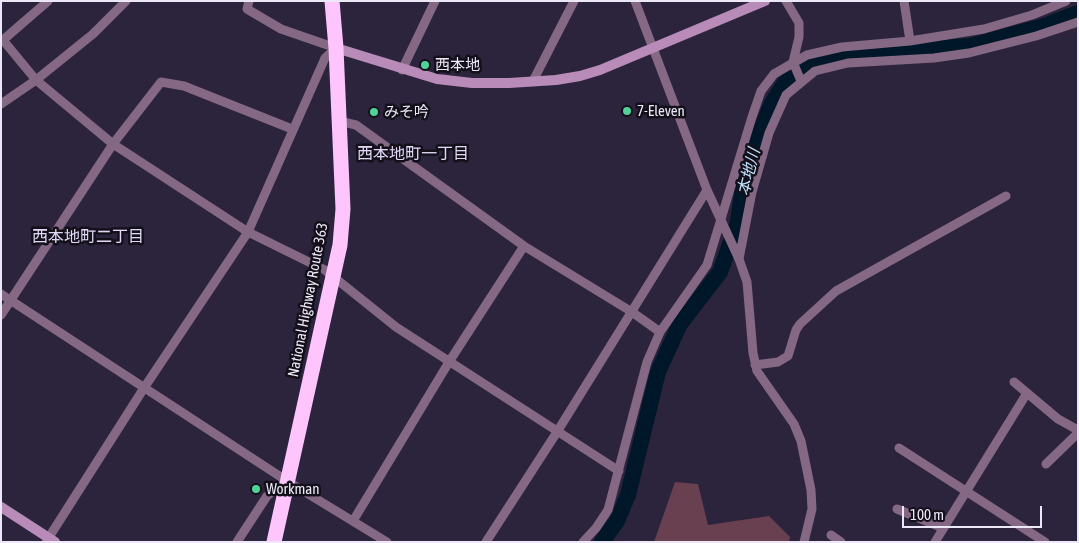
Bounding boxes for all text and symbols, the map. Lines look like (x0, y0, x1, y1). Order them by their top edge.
place label: 西本地 (435, 56, 480, 74)
marker: 西本地 (419, 59, 431, 71)
place label: 7-Eleven (637, 102, 685, 120)
place label: みそ吟 (384, 103, 429, 121)
marker: 7-Eleven (621, 105, 633, 117)
marker: みそ吟 (368, 106, 380, 118)
district label: 西本地町一丁目 (357, 144, 469, 164)
water label: 本地川 (734, 146, 764, 198)
street label: National Highway Route 363 (284, 221, 332, 379)
district label: 西本地町二丁目 (32, 227, 144, 247)
place label: Workman (266, 480, 320, 498)
marker: Workman (250, 483, 262, 495)
scale bar (904, 496, 1044, 528)
text: 100 m (910, 506, 944, 523)

